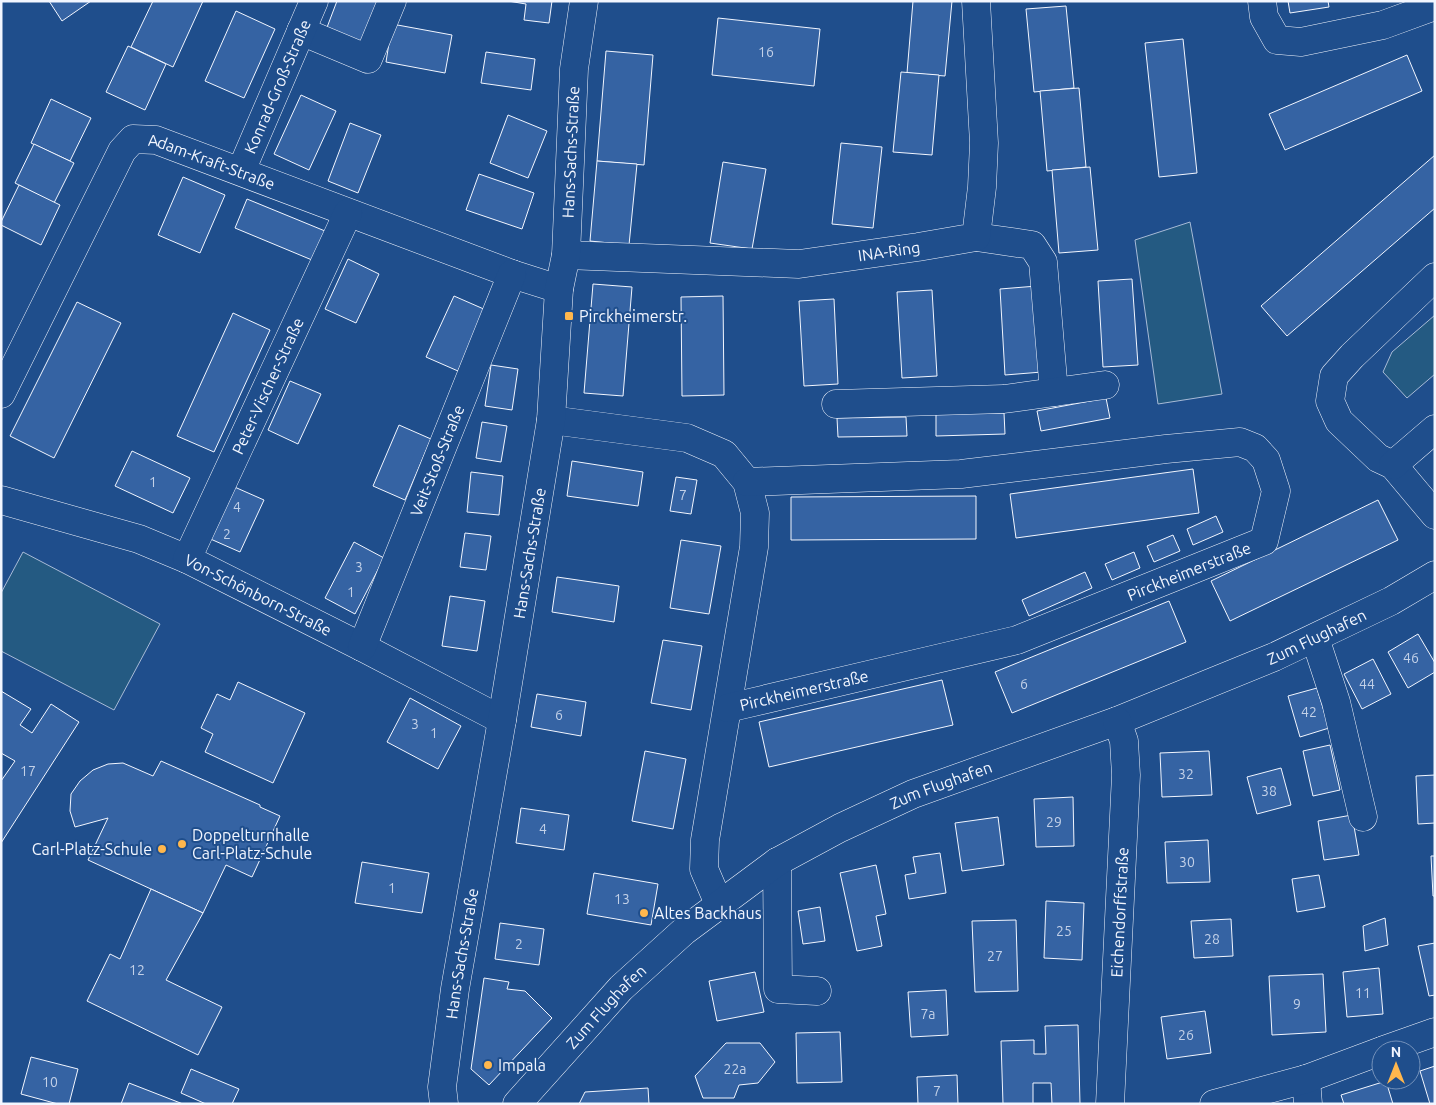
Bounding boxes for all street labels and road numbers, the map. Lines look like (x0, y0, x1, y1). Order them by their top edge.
street label: Konrad-Groß-Straße (241, 17, 314, 156)
street label: Hans-Sachs-Straße (559, 86, 582, 219)
street label: Adam-Kraft-Straße (148, 131, 278, 193)
street label: INA-Ring (857, 238, 921, 265)
street label: Peter-Vischer-Straße (228, 315, 307, 457)
street label: Veit-Stoß-Straße (407, 402, 467, 519)
street label: Hans-Sachs-Straße (510, 486, 549, 620)
street label: Pirckheimerstraße (1124, 538, 1253, 604)
street label: Von-Schönborn-Straße (182, 550, 335, 639)
street label: Zum Flughafen (1264, 605, 1369, 668)
street label: Pirckheimerstraße (738, 666, 870, 714)
street label: Zum Flughafen (887, 757, 994, 813)
street label: Eichendorffstraße (1107, 847, 1131, 978)
street label: Hans-Sachs-Straße (442, 887, 481, 1020)
street label: Zum Flughafen (562, 961, 649, 1052)

